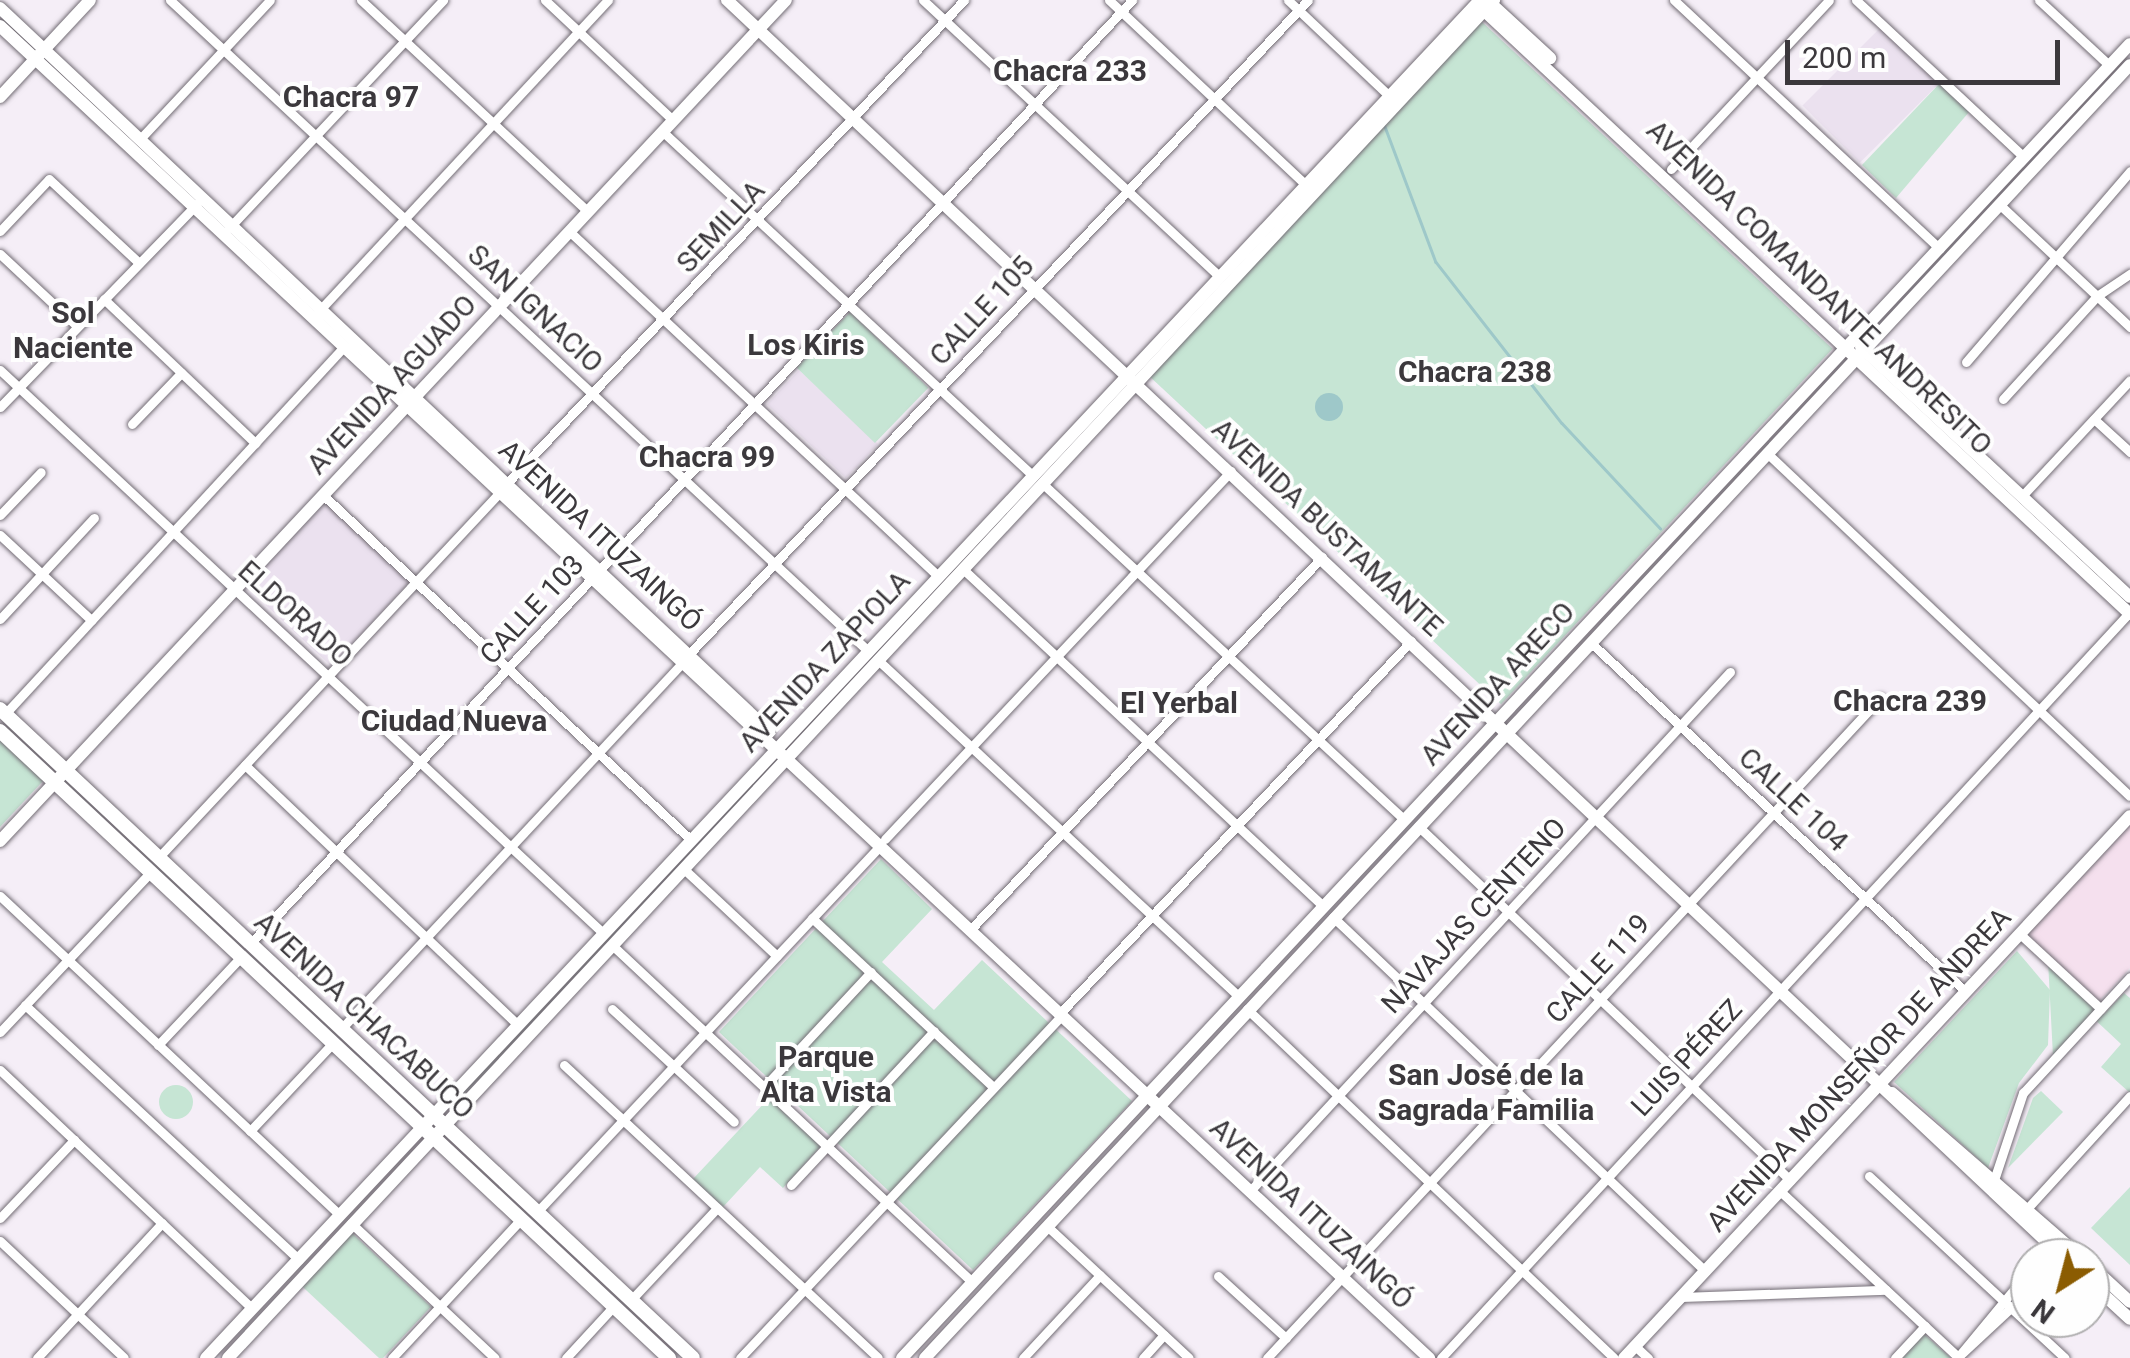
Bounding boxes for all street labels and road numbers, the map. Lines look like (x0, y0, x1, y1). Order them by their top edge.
street label: AVENIDA COMANDANTE ANDRESITO (1639, 114, 1999, 462)
street label: SEMILLA (670, 174, 772, 280)
street label: SAN IGNACIO (461, 238, 609, 380)
street label: CALLE 105 (923, 250, 1041, 372)
street label: AVENIDA AGUADO (300, 288, 484, 482)
street label: AVENIDA BUSTAMANTE (1205, 412, 1449, 644)
street label: AVENIDA ITUZAINGÓ (492, 433, 708, 639)
street label: CALLE 103 (473, 549, 591, 671)
street label: ELDORADO (231, 554, 359, 674)
street label: AVENIDA ZAPIOLA (733, 565, 917, 759)
street label: AVENIDA ARECO (1414, 596, 1582, 772)
street label: CALLE 104 (1732, 741, 1854, 859)
street label: NAVAJAS CENTENO (1375, 811, 1573, 1021)
street label: AVENIDA MONSEÑOR DE ANDREA (1700, 901, 2018, 1239)
street label: AVENIDA CHACABUCO (247, 906, 481, 1126)
street label: CALLE 119 (1539, 908, 1657, 1030)
street label: LUIS PÉREZ (1625, 993, 1749, 1123)
street label: AVENIDA ITUZAINGÓ (1203, 1111, 1419, 1317)

